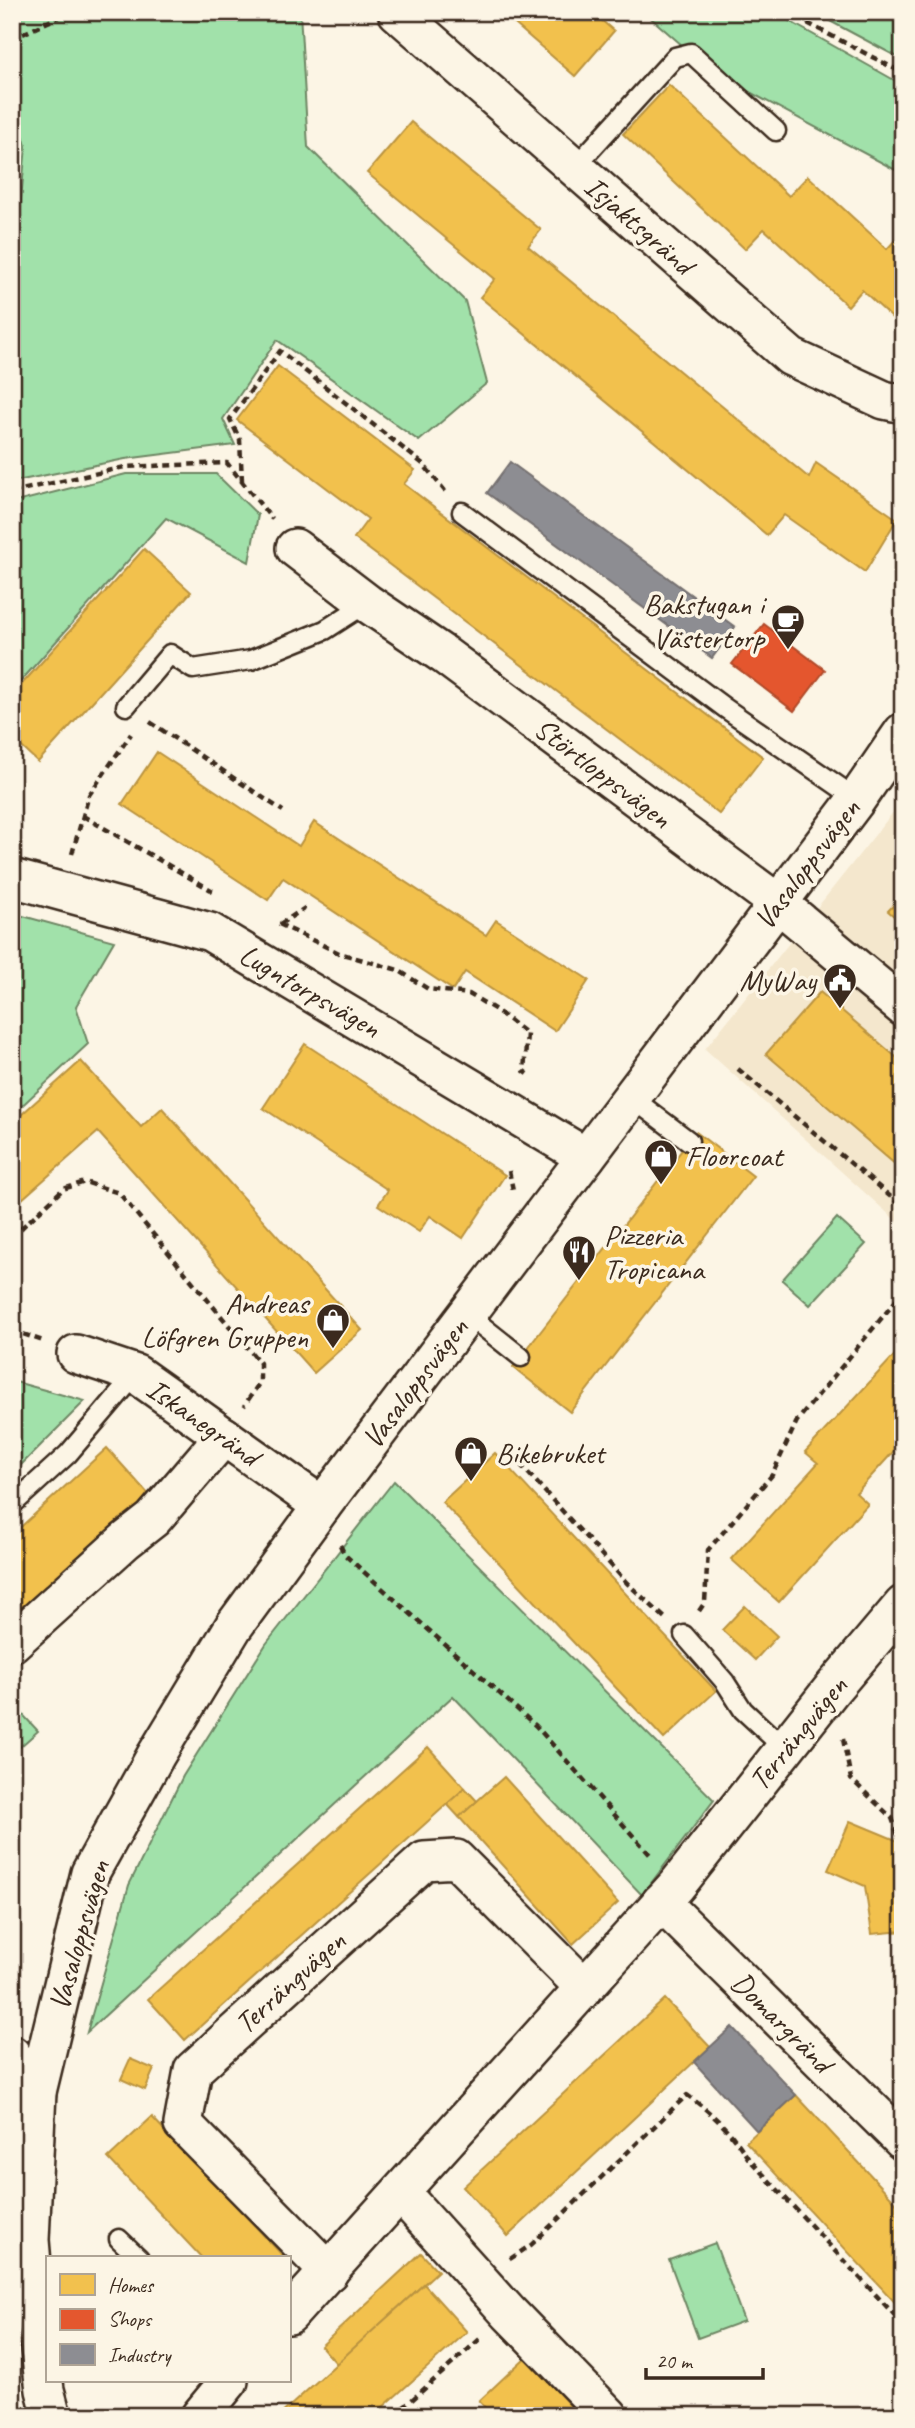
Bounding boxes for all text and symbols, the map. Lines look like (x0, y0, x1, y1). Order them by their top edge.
street label: Isjaktsgränd (577, 167, 704, 285)
place label: Bakstugan i Västertorp (644, 585, 767, 657)
cafe icon: Bakstugan i Västertorp (769, 602, 807, 651)
street label: Störtloppsvägen (527, 709, 679, 837)
street label: Vasaloppsvägen (745, 791, 869, 937)
street label: Lugntorpsvägen (233, 935, 388, 1047)
place label: MyWay (740, 961, 818, 999)
public building icon: MyWay (821, 961, 859, 1010)
shop icon: Floorcoat (642, 1137, 680, 1186)
place label: Floorcoat (686, 1137, 785, 1175)
place label: Pizzeria Tropicana (604, 1216, 706, 1288)
restaurant icon: Pizzeria Tropicana (560, 1233, 598, 1282)
place label: Andreas Löfgren Gruppen (142, 1284, 311, 1356)
shop icon: Andreas Löfgren Gruppen (314, 1301, 352, 1350)
street label: Vasaloppsvägen (353, 1310, 477, 1456)
street label: Iskanegränd (139, 1369, 270, 1477)
shop icon: Bikebruket (452, 1434, 490, 1483)
place label: Bikebruket (496, 1434, 607, 1472)
street label: Terrängvägen (740, 1668, 856, 1798)
street label: Vasaloppsvägen (39, 1855, 119, 2014)
street label: Terrängvägen (227, 1922, 354, 2042)
street label: Domargränd (723, 1963, 844, 2084)
legend (46, 2256, 290, 2382)
text: Homes (108, 2272, 155, 2298)
text: Shops (108, 2306, 153, 2332)
scale bar (646, 2337, 763, 2381)
text: Industry (108, 2342, 172, 2368)
text: 20 m (656, 2348, 694, 2374)

